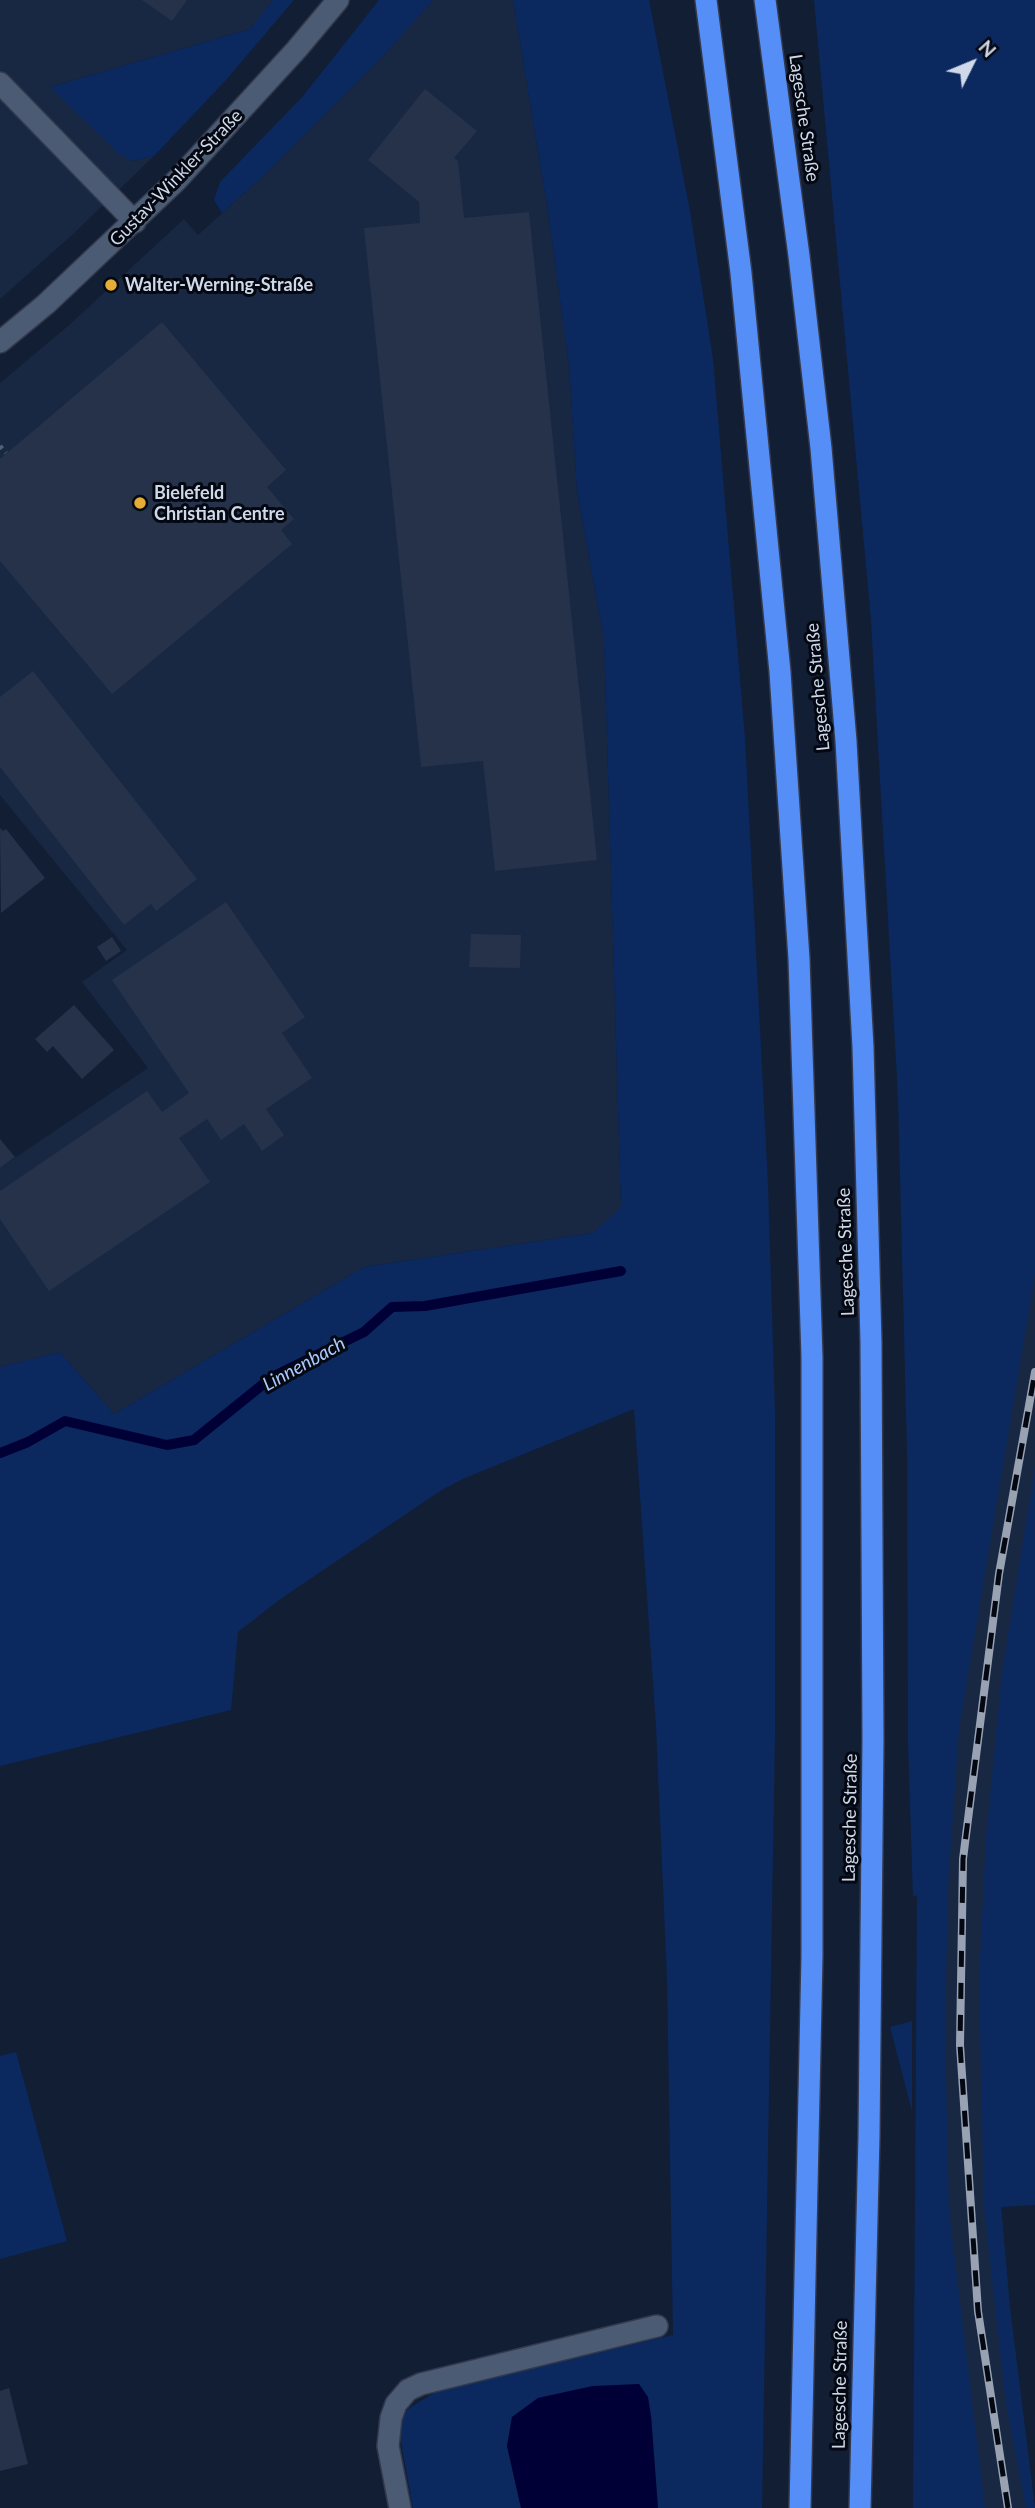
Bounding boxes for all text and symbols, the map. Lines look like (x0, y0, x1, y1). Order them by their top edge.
north arrow (937, 28, 1007, 98)
text: N (974, 35, 1001, 62)
street label: Lagesche Straße (784, 53, 824, 183)
street label: Gustav-Winkler-Straße (105, 105, 247, 251)
place label: Walter-Werning-Straße (125, 274, 313, 296)
marker: Walter-Werning-Straße (103, 277, 119, 293)
place label: Bielefeld Christian Centre (154, 482, 285, 524)
marker: Bielefeld Christian Centre (132, 495, 148, 511)
street label: Lagesche Straße (802, 622, 834, 752)
street label: Lagesche Straße (833, 1187, 859, 1317)
water label: Linnenbach (259, 1332, 349, 1396)
street label: Lagesche Straße (838, 1754, 862, 1882)
street label: Lagesche Straße (828, 2321, 852, 2449)

